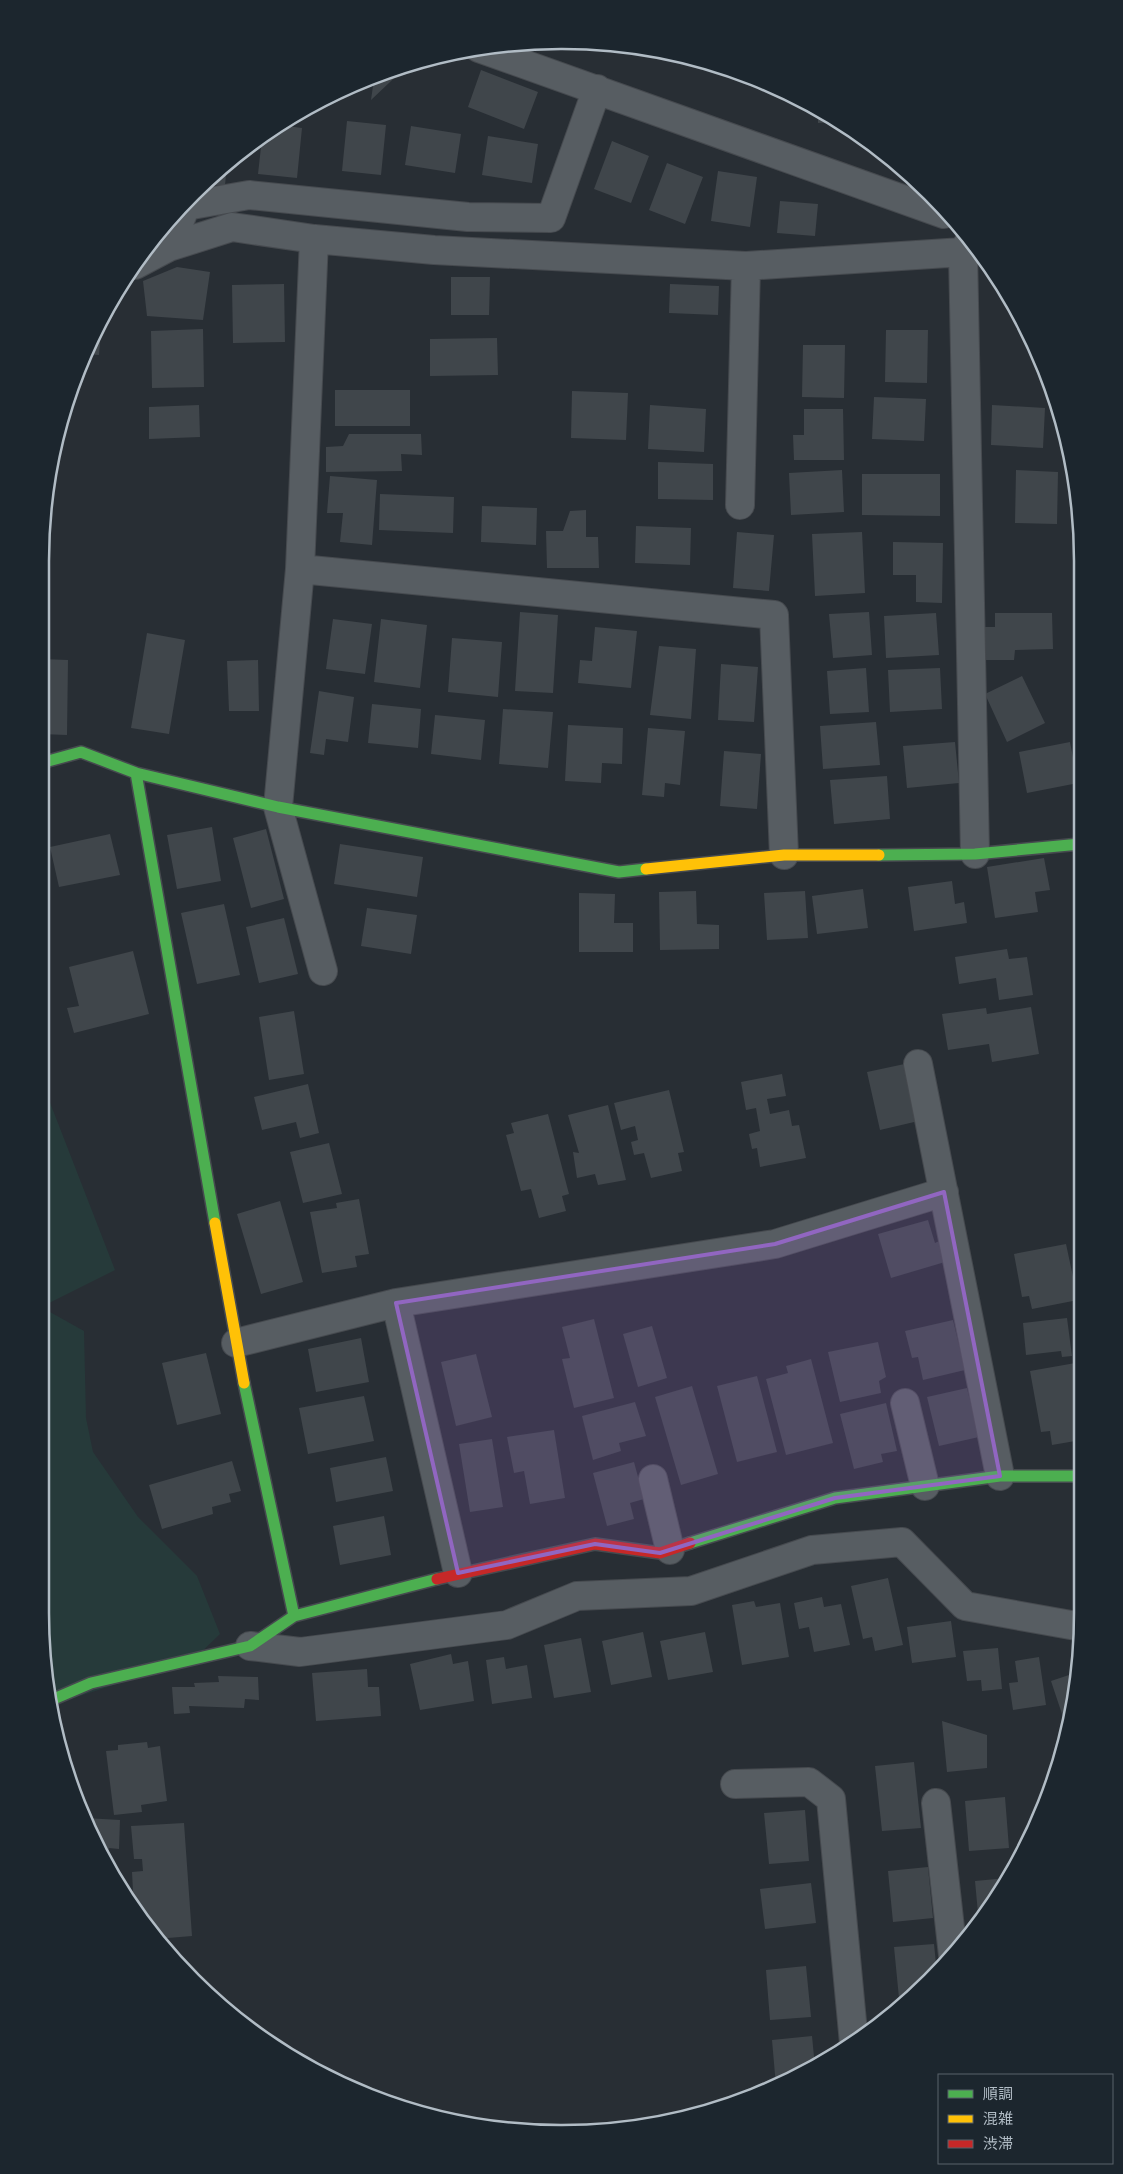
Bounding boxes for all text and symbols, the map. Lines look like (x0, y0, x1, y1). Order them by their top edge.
legend (938, 2074, 1113, 2164)
text: 順調 (983, 2084, 1013, 2103)
text: 混雑 (983, 2109, 1013, 2128)
text: 渋滞 (983, 2134, 1013, 2153)

